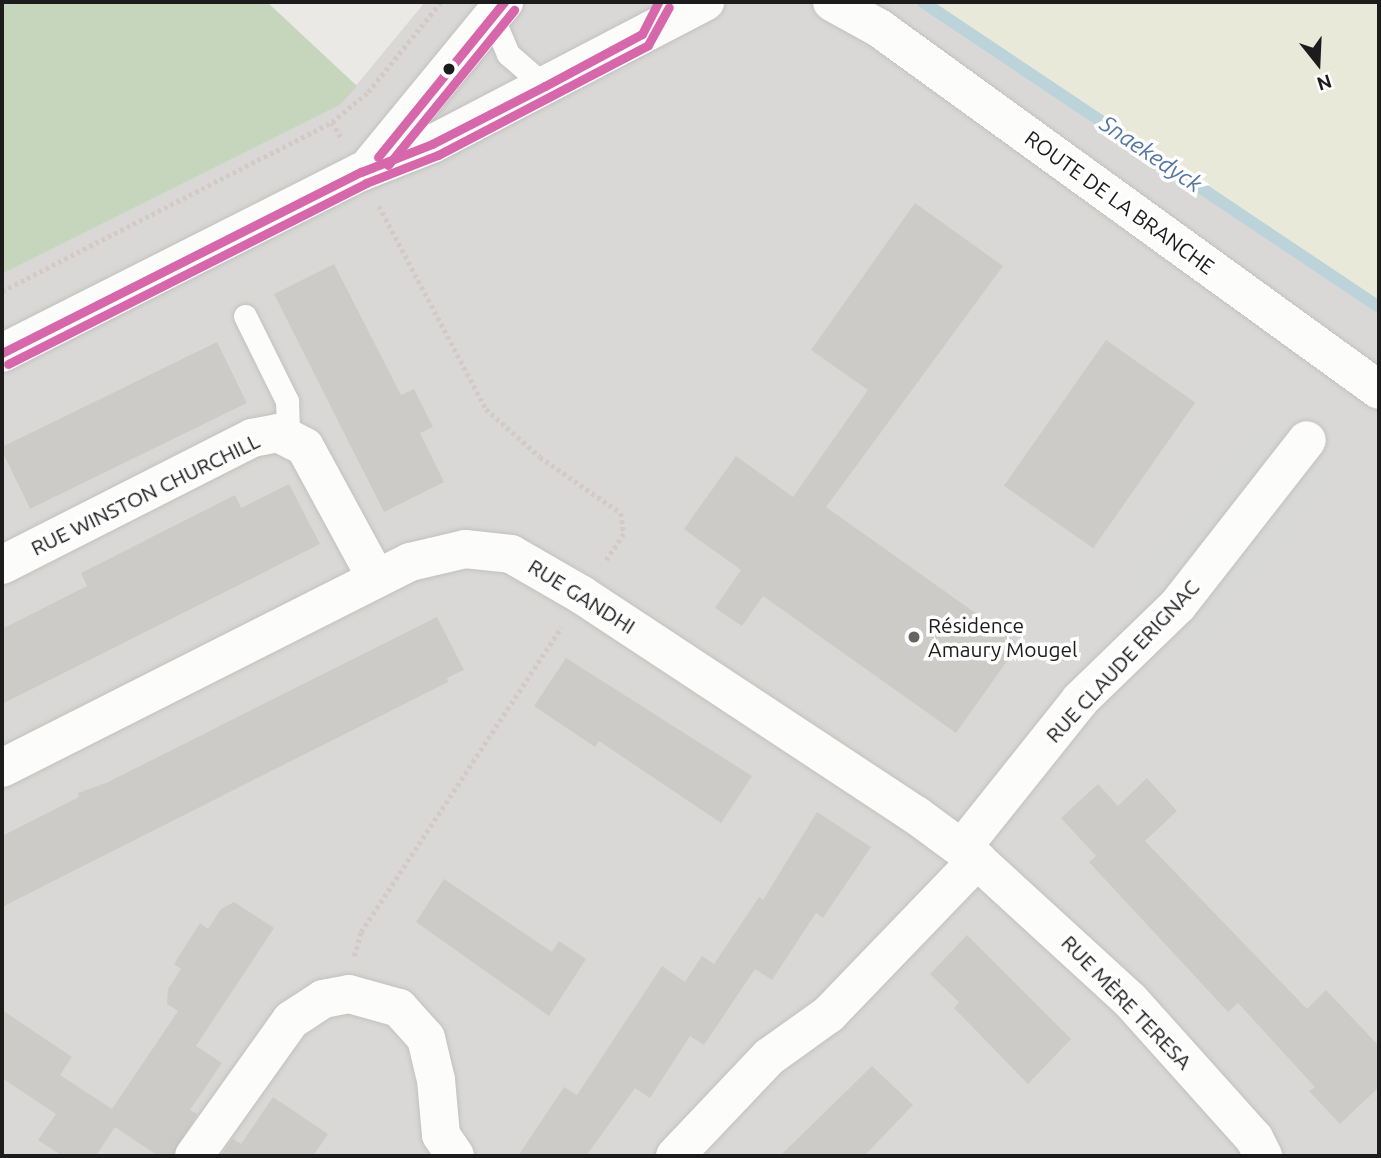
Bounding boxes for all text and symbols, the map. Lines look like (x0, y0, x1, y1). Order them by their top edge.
north arrow (1283, 28, 1353, 98)
unlabelled marker (442, 62, 456, 76)
text: N (1314, 70, 1335, 96)
water label: Snaekedyck (1095, 110, 1207, 198)
street label: ROUTE DE LA BRANCHE (1020, 125, 1220, 279)
street label: RUE WINSTON CHURCHILL (27, 428, 263, 560)
street label: RUE GANDHI (524, 553, 640, 639)
street label: RUE CLAUDE ERIGNAC (1040, 575, 1204, 747)
place label: Résidence Amaury Mougel (928, 612, 1078, 662)
marker: Résidence Amaury Mougel (906, 629, 922, 645)
street label: RUE MÈRE TERESA (1057, 930, 1197, 1074)

